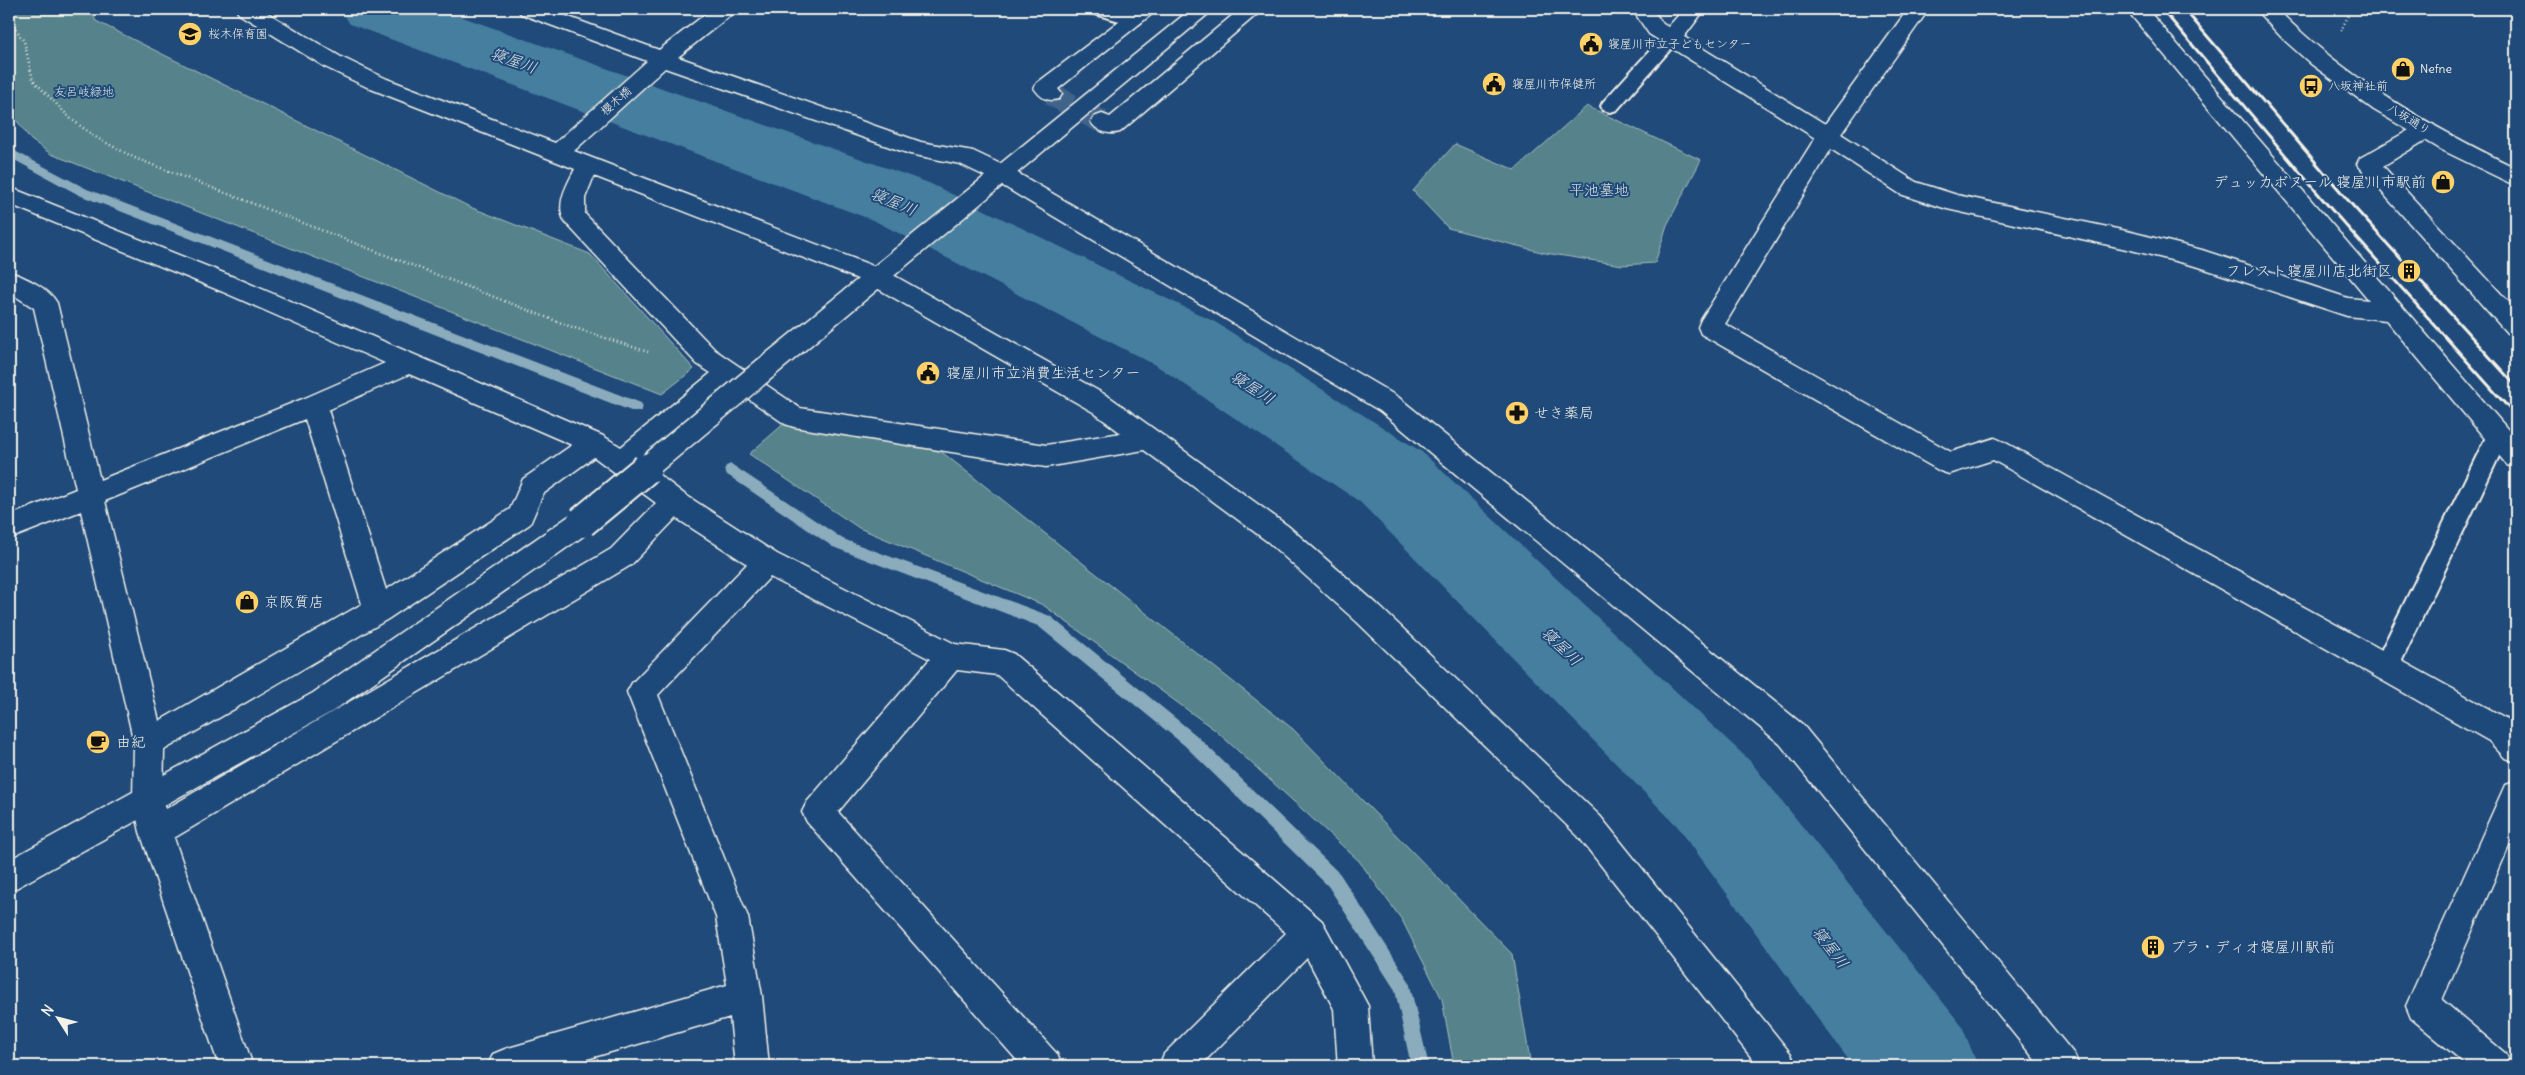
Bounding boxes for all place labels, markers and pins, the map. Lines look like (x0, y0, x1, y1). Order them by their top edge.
school or university icon: 桜木保育園 (177, 21, 203, 47)
place label: 桜木保育園 (208, 26, 268, 41)
public building icon: 寝屋川市立子どもセンター (1578, 31, 1604, 57)
place label: 寝屋川市立子どもセンター (1608, 36, 1752, 51)
shop icon: Nefne (2390, 56, 2416, 82)
place label: Nefne (2420, 61, 2452, 76)
public building icon: 寝屋川市保健所 (1481, 71, 1507, 97)
bus stop icon: 八坂神社前 (2298, 73, 2324, 99)
place label: 寝屋川市保健所 (1512, 76, 1596, 91)
place label: 八坂神社前 (2328, 78, 2388, 93)
shop icon: デュッカボヌール 寝屋川市駅前 (2430, 169, 2456, 195)
place label: デュッカボヌール 寝屋川市駅前 (2213, 172, 2426, 191)
building icon: フレスト寝屋川店北街区 (2396, 258, 2422, 284)
place label: フレスト寝屋川店北街区 (2226, 261, 2392, 280)
public building icon: 寝屋川市立消費生活センター (915, 360, 941, 386)
place label: 寝屋川市立消費生活センター (946, 363, 1140, 382)
pharmacy icon: せき薬局 (1504, 400, 1530, 426)
place label: せき薬局 (1534, 403, 1594, 422)
shop icon: 京阪質店 (234, 589, 260, 615)
place label: 京阪質店 (264, 592, 324, 611)
cafe icon: 由紀 (85, 729, 111, 755)
place label: 由紀 (116, 732, 146, 751)
building icon: プラ・ディオ寝屋川駅前 (2140, 934, 2166, 960)
place label: プラ・ディオ寝屋川駅前 (2170, 937, 2335, 956)

